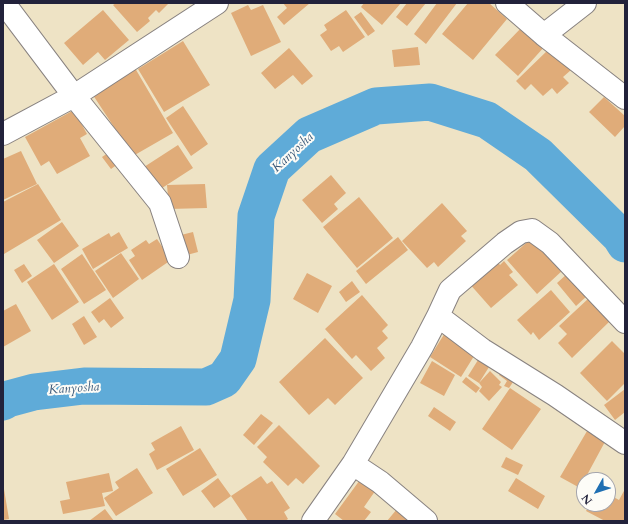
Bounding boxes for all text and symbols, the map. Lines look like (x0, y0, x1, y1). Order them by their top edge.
water label: Kanyosha (269, 130, 317, 176)
water label: Kanyosha (48, 379, 100, 399)
north arrow (576, 472, 616, 512)
text: N (578, 491, 596, 508)

